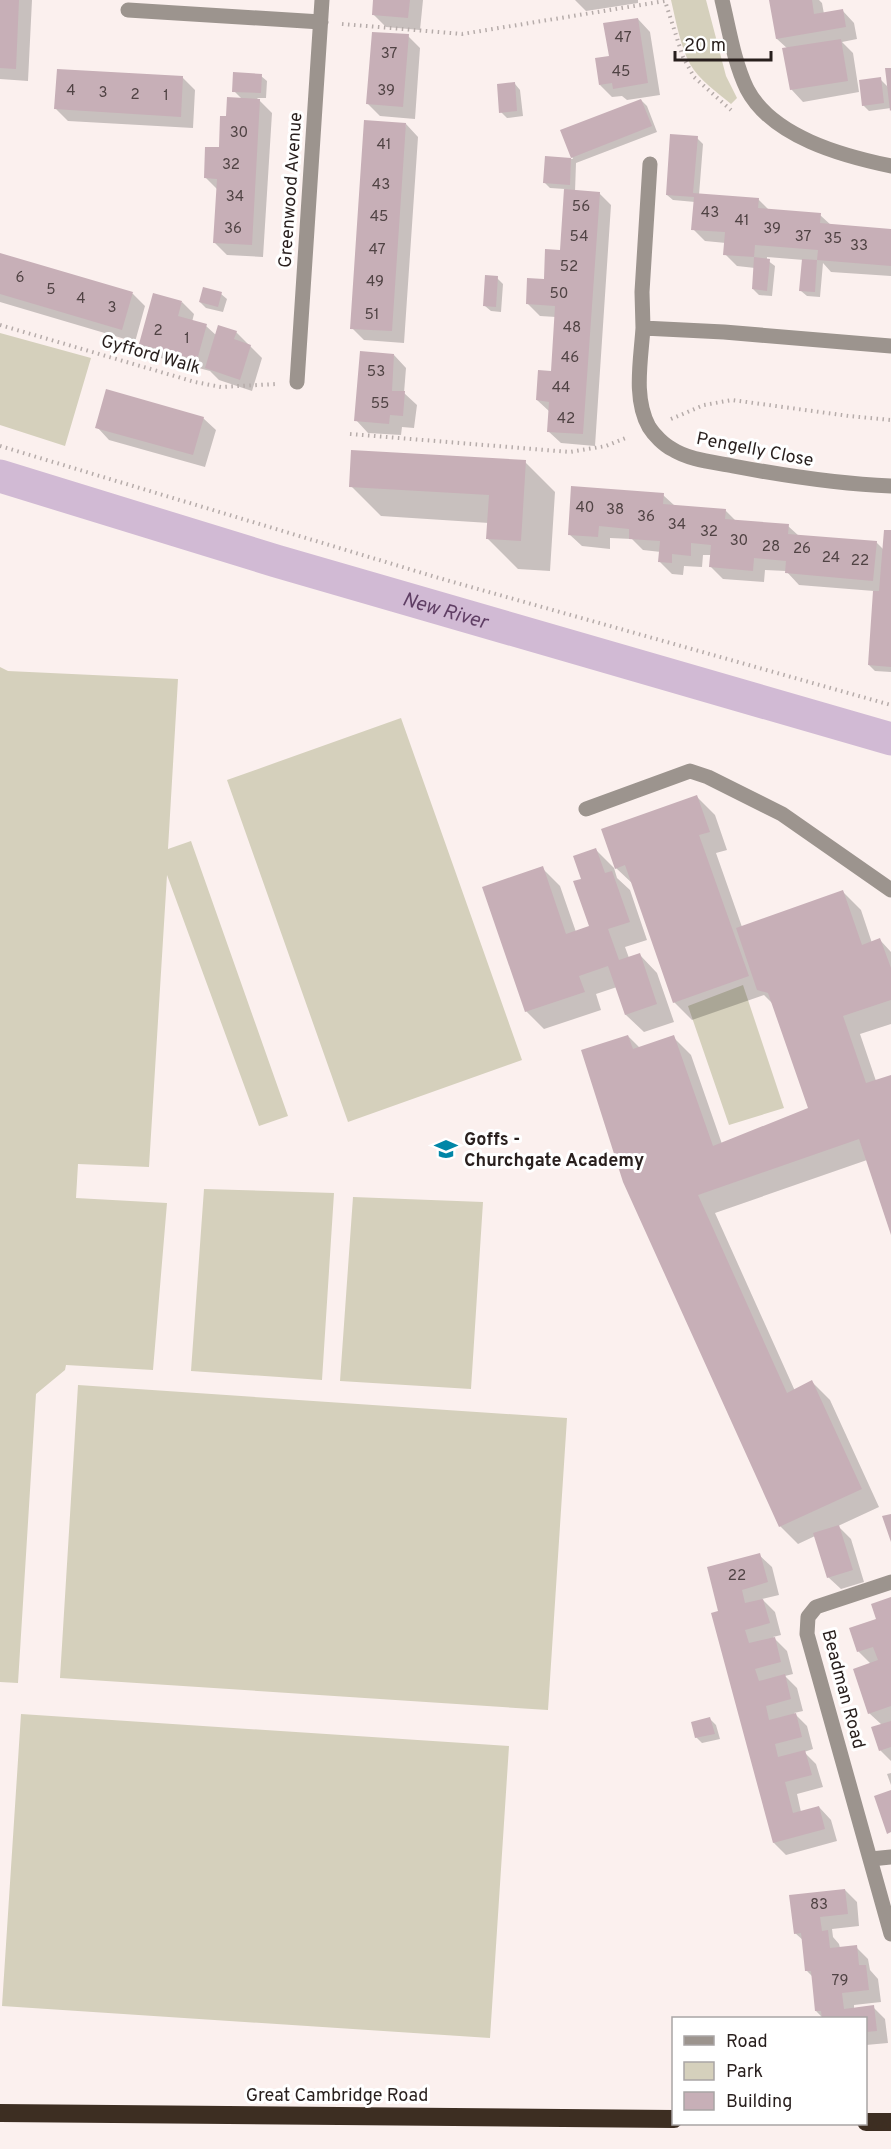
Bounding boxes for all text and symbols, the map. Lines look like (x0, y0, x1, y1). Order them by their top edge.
scale bar (675, 24, 771, 62)
house number: 47 (615, 29, 632, 48)
text: 20 m (684, 35, 726, 58)
house number: 37 (381, 45, 398, 64)
house number: 45 (612, 63, 630, 82)
house number: 4 (66, 82, 76, 101)
house number: 39 (377, 82, 395, 101)
house number: 3 (98, 84, 108, 103)
house number: 2 (130, 86, 140, 105)
house number: 1 (163, 87, 169, 106)
street label: Greenwood Avenue (275, 112, 308, 269)
house number: 30 (230, 124, 248, 143)
house number: 41 (377, 136, 391, 155)
house number: 32 (222, 156, 240, 175)
house number: 43 (372, 176, 390, 195)
house number: 34 (226, 188, 244, 207)
house number: 56 (572, 198, 590, 217)
house number: 43 (701, 204, 719, 223)
house number: 45 (370, 208, 388, 227)
house number: 41 (735, 212, 749, 231)
house number: 36 (224, 220, 242, 239)
house number: 39 (763, 220, 781, 239)
house number: 54 (570, 228, 588, 247)
house number: 37 (795, 228, 812, 247)
house number: 35 (824, 230, 842, 249)
house number: 33 (850, 237, 868, 256)
house number: 47 (369, 241, 386, 260)
house number: 52 (560, 258, 578, 277)
house number: 6 (16, 269, 25, 288)
house number: 49 (366, 273, 384, 292)
house number: 5 (46, 281, 56, 300)
house number: 50 (550, 285, 568, 304)
house number: 4 (76, 290, 86, 309)
house number: 3 (107, 299, 117, 318)
house number: 51 (365, 306, 379, 325)
house number: 48 (563, 319, 581, 338)
house number: 2 (153, 322, 163, 341)
street label: Gyfford Walk (98, 330, 203, 381)
house number: 1 (184, 330, 190, 349)
house number: 46 (561, 349, 579, 368)
house number: 53 (367, 363, 385, 382)
house number: 44 (552, 379, 570, 398)
house number: 55 (371, 395, 389, 414)
house number: 42 (557, 410, 575, 429)
street label: Pengelly Close (694, 428, 815, 473)
house number: 40 (576, 499, 594, 518)
house number: 38 (606, 501, 624, 520)
house number: 36 (637, 508, 655, 527)
house number: 34 (668, 516, 686, 535)
house number: 32 (700, 523, 718, 542)
house number: 30 (730, 532, 748, 551)
house number: 28 (762, 538, 780, 557)
house number: 26 (793, 540, 811, 559)
house number: 24 (822, 549, 840, 568)
house number: 22 (851, 552, 869, 571)
water label: New River (399, 587, 492, 637)
place label: Goffs - Churchgate Academy (464, 1129, 644, 1173)
school or university icon: Goffs - Churchgate Academy (433, 1136, 459, 1162)
house number: 22 (728, 1567, 746, 1586)
street label: Beadman Road (816, 1627, 870, 1752)
house number: 83 (810, 1896, 828, 1915)
house number: 79 (832, 1972, 848, 1991)
legend (672, 2017, 867, 2125)
text: Road (726, 2031, 768, 2054)
text: Park (726, 2061, 763, 2084)
street label: Great Cambridge Road (246, 2085, 428, 2108)
text: Building (726, 2091, 792, 2114)

